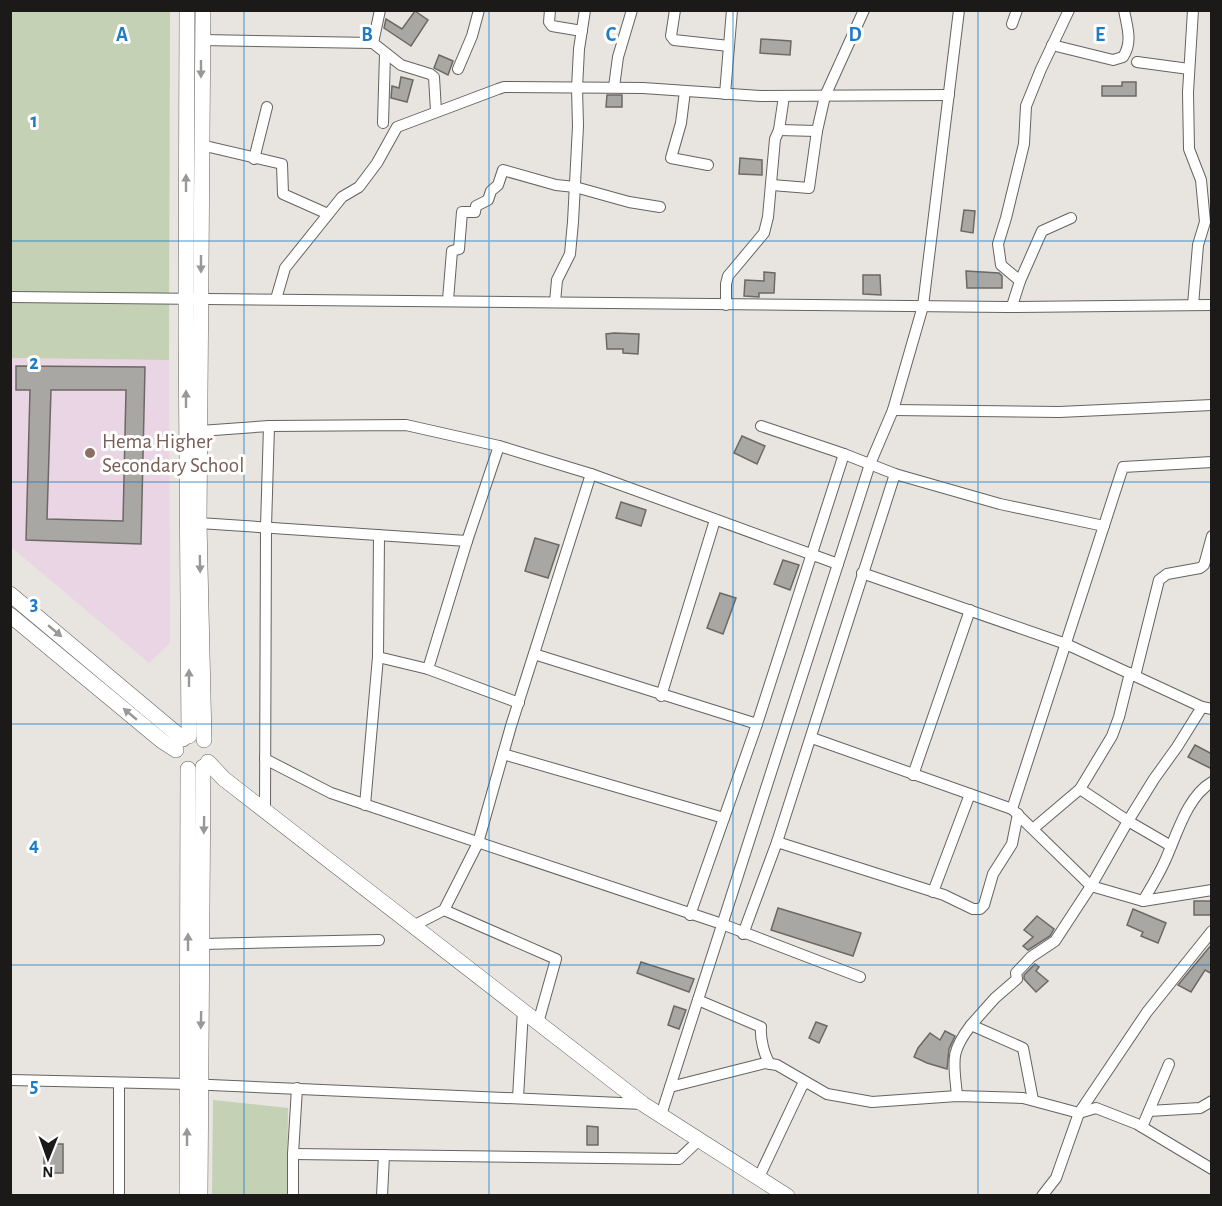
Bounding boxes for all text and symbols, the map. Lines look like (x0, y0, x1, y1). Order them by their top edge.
text: A (116, 25, 128, 45)
text: B (361, 25, 373, 45)
text: C (606, 25, 617, 45)
text: D (848, 25, 862, 45)
text: E (1095, 25, 1105, 45)
one-way arrow (196, 59, 206, 78)
text: 1 (30, 111, 38, 131)
one-way arrow (181, 173, 191, 192)
one-way arrow (196, 254, 206, 273)
text: 2 (29, 353, 39, 373)
one-way arrow (181, 389, 191, 408)
place label: Hema Higher Secondary School (102, 431, 244, 476)
marker: Hema Higher Secondary School (83, 446, 97, 460)
one-way arrow (196, 554, 205, 573)
text: 3 (30, 594, 38, 614)
one-way arrow (47, 625, 63, 638)
one-way arrow (184, 668, 193, 687)
one-way arrow (122, 708, 138, 721)
one-way arrow (199, 816, 209, 835)
text: 4 (29, 835, 39, 855)
one-way arrow (183, 933, 193, 952)
one-way arrow (196, 1011, 206, 1030)
text: 5 (30, 1076, 38, 1096)
north arrow (18, 1128, 78, 1188)
one-way arrow (182, 1128, 192, 1147)
text: N (42, 1164, 53, 1180)

